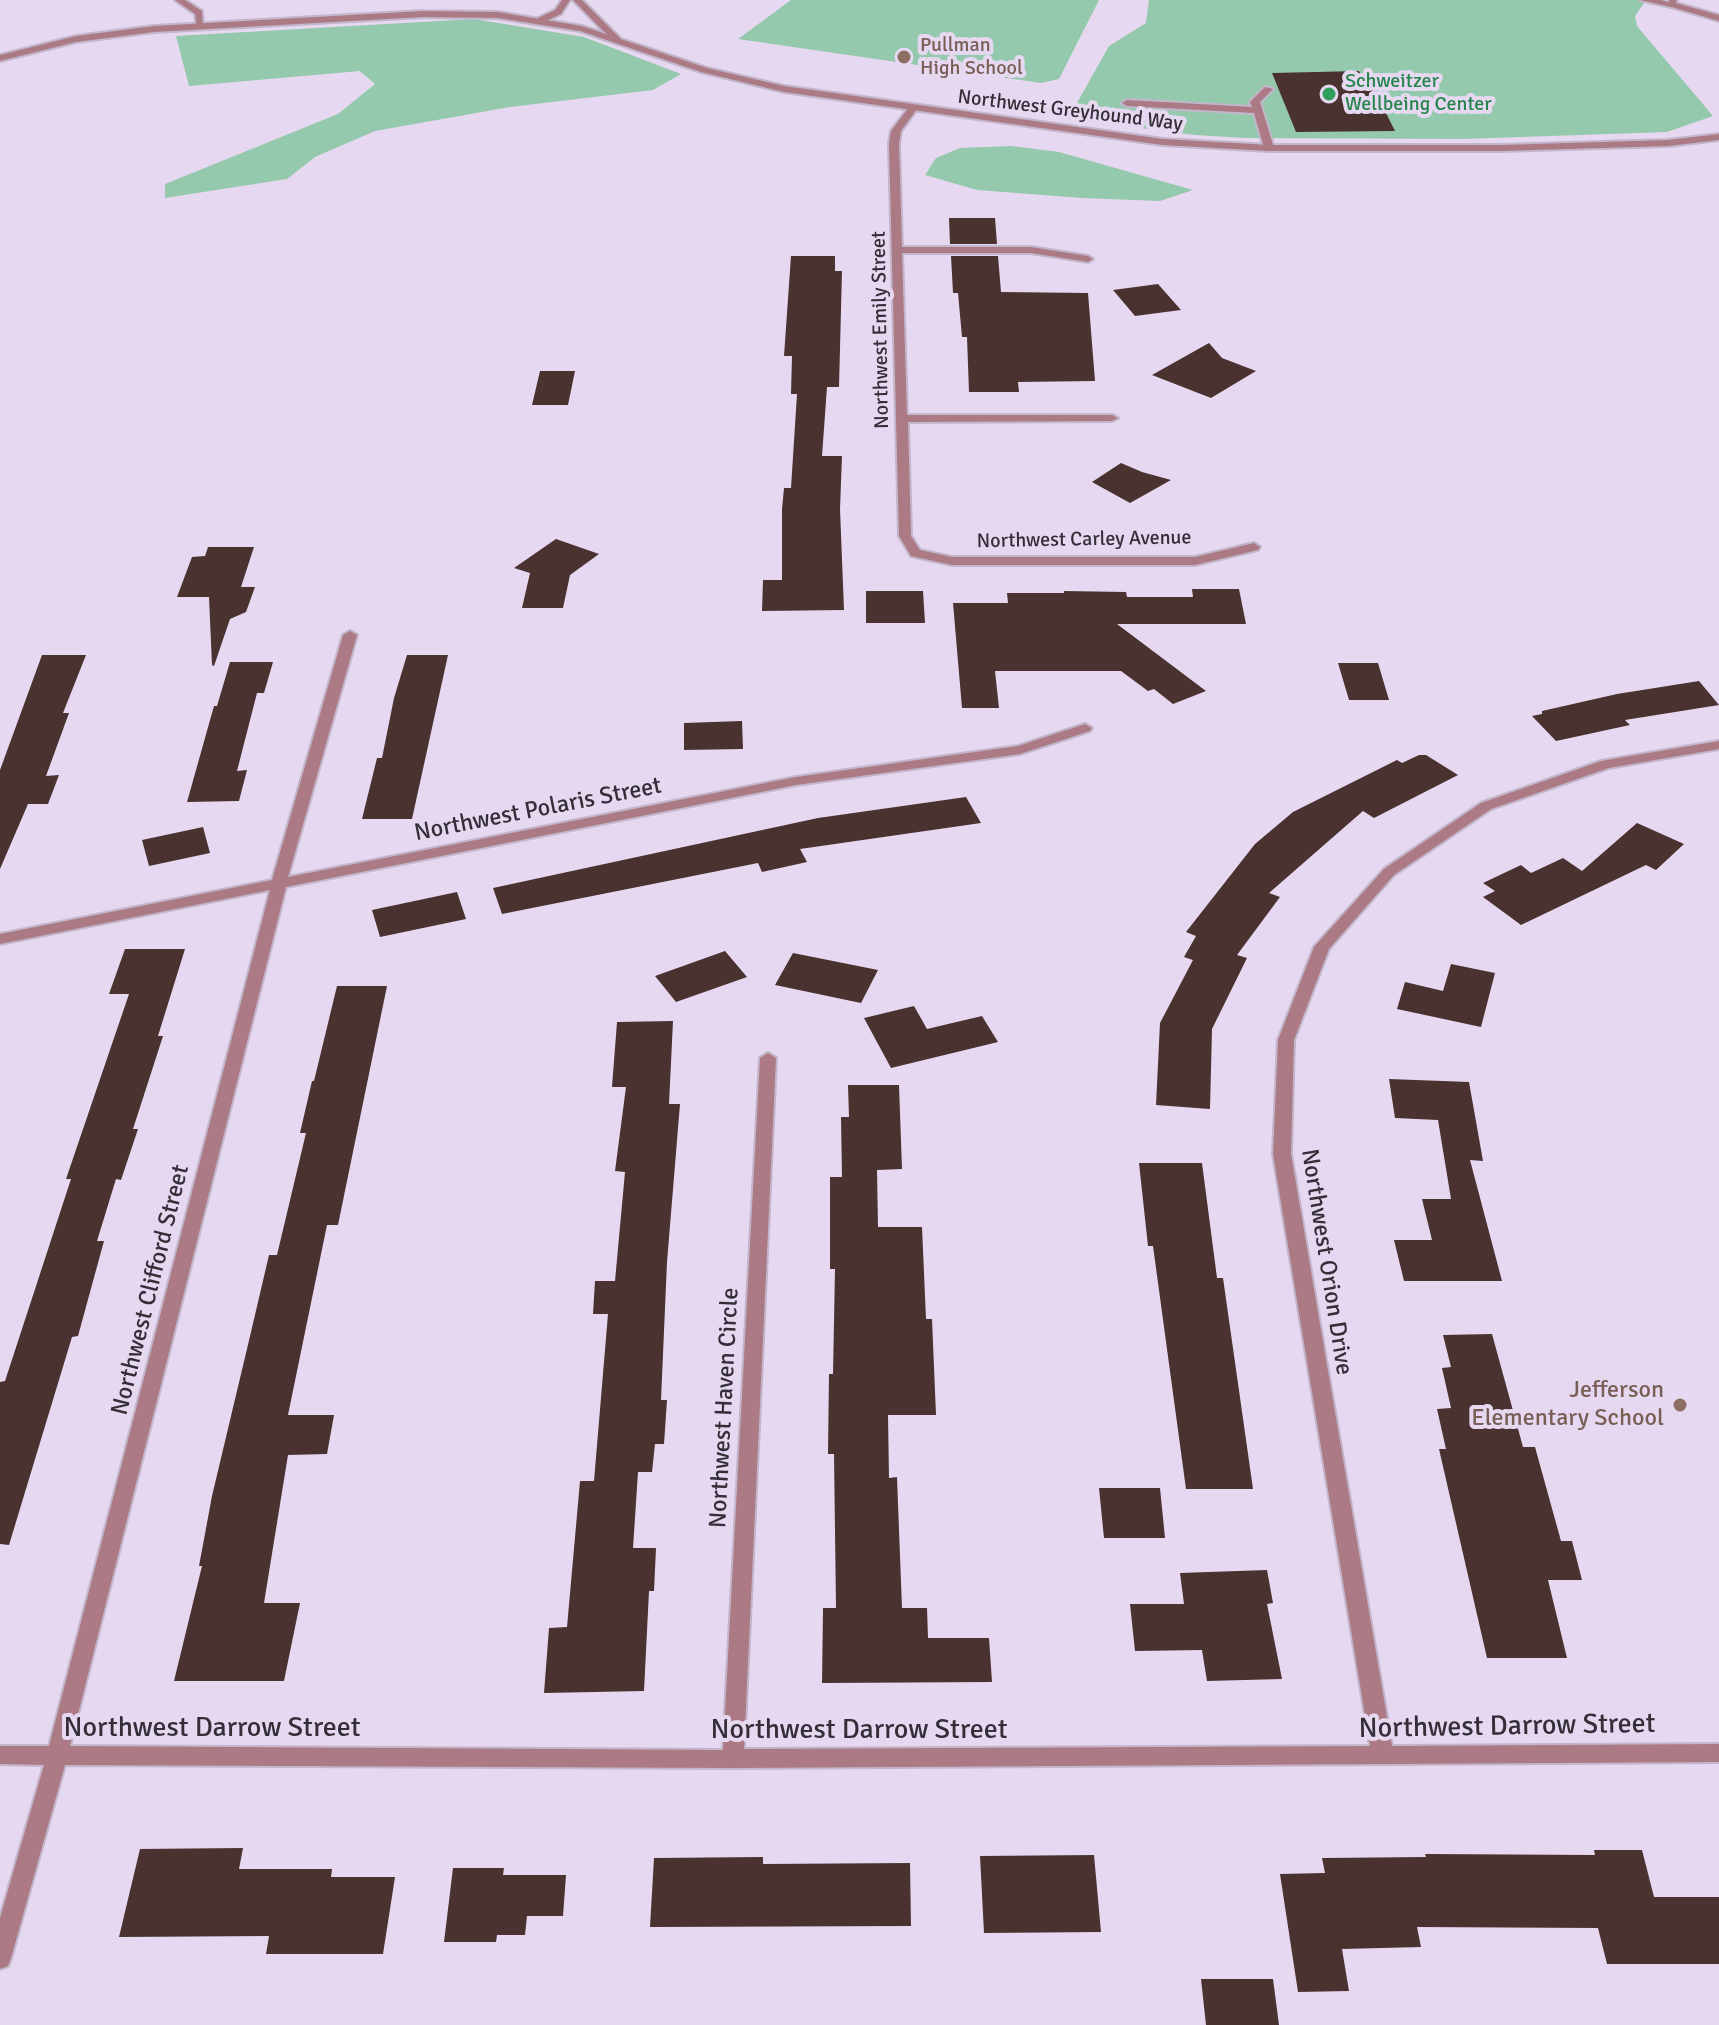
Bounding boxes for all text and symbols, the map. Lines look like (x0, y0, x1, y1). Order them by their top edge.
place label: Pullman High School (920, 34, 1023, 81)
marker: Pullman High School (895, 48, 913, 66)
place label: Schweitzer Wellbeing Center (1345, 70, 1492, 117)
street label: Northwest Greyhound Way (956, 85, 1184, 137)
marker: Schweitzer Wellbeing Center (1320, 85, 1338, 103)
street label: Northwest Emily Street (867, 231, 895, 429)
street label: Northwest Carley Avenue (976, 526, 1192, 554)
street label: Northwest Polaris Street (412, 772, 664, 848)
street label: Northwest Orion Drive (1294, 1147, 1358, 1377)
street label: Northwest Clifford Street (106, 1162, 196, 1418)
street label: Northwest Haven Circle (704, 1287, 746, 1529)
place label: Jefferson Elementary School (1471, 1377, 1664, 1433)
marker: Jefferson Elementary School (1671, 1396, 1689, 1414)
street label: Northwest Darrow Street (1358, 1708, 1656, 1746)
street label: Northwest Darrow Street (64, 1712, 360, 1746)
street label: Northwest Darrow Street (711, 1714, 1007, 1748)

